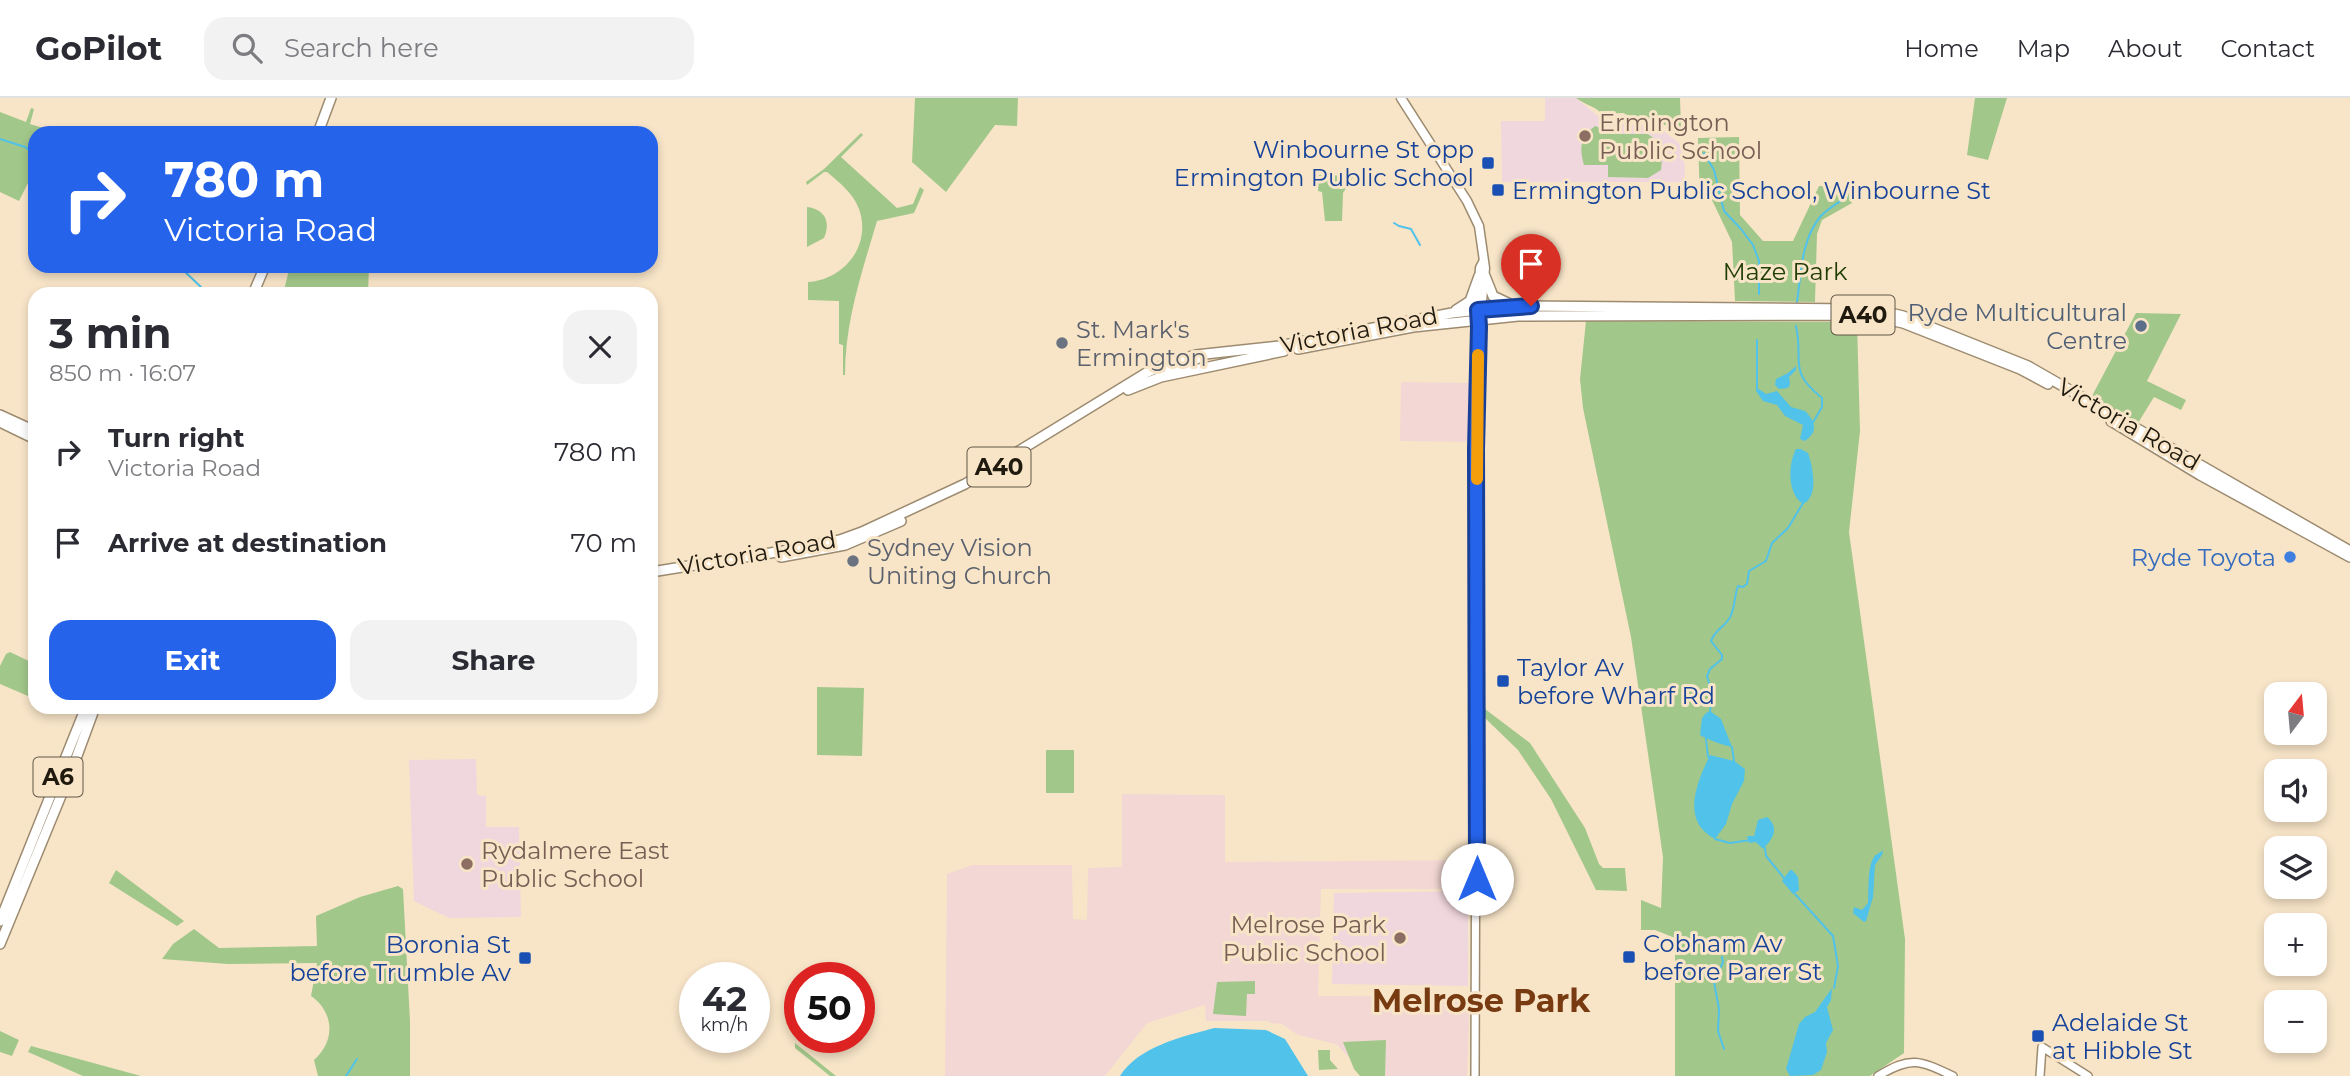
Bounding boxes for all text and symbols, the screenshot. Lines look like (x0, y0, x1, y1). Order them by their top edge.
search box (204, 17, 694, 80)
text: GoPilot (35, 28, 162, 68)
icon: search (228, 29, 266, 67)
text: Search here (284, 32, 439, 64)
text: Home (1904, 34, 1979, 63)
text: Map (2017, 34, 2070, 63)
text: About (2108, 34, 2182, 63)
text: Contact (2220, 34, 2315, 63)
place label: Ermington Public School (1599, 108, 1762, 165)
marker: Ermington Public School (1577, 128, 1593, 144)
place label: Winbourne St opp Ermington Public School (1174, 135, 1474, 192)
text: 780 m (164, 150, 324, 209)
icon: right (49, 154, 140, 245)
marker: Winbourne St opp Ermington Public School (1480, 155, 1496, 171)
place label: Ermington Public School, Winbourne St (1512, 176, 1991, 205)
marker: Ermington Public School, Winbourne St (1490, 182, 1506, 198)
text: Victoria Road (164, 210, 377, 249)
pin (1501, 234, 1561, 306)
icon: arrive (1512, 245, 1550, 283)
park label: Maze Park (1723, 257, 1848, 286)
road number: A40 (1832, 296, 1895, 334)
place label: Ryde Multicultural Centre (1907, 298, 2127, 355)
street label: Victoria Road (1278, 301, 1440, 359)
text: 3 min (49, 307, 171, 359)
button: close (563, 310, 637, 384)
place label: St. Mark's Ermington (1076, 315, 1207, 372)
marker: Ryde Multicultural Centre (2133, 318, 2149, 334)
marker: St. Mark's Ermington (1054, 335, 1070, 351)
text: 850 m · 16:07 (49, 359, 196, 387)
street label: Victoria Road (2053, 371, 2205, 477)
text: Turn right (108, 422, 244, 454)
icon: right (49, 433, 87, 471)
text: 780 m (554, 436, 637, 468)
road number: A40 (968, 448, 1030, 486)
text: Victoria Road (108, 454, 261, 482)
icon: arrive (49, 524, 87, 562)
street label: Victoria Road (676, 525, 838, 581)
text: Arrive at destination (108, 527, 387, 559)
text: 70 m (571, 527, 637, 559)
place label: Sydney Vision Uniting Church (867, 533, 1052, 590)
place label: Ryde Toyota (2131, 543, 2276, 572)
marker: Ryde Toyota (2282, 549, 2298, 565)
marker: Sydney Vision Uniting Church (845, 553, 861, 569)
button: Exit (49, 620, 336, 700)
button: Share (350, 620, 637, 700)
place label: Taylor Av before Wharf Rd (1517, 653, 1715, 710)
marker: Taylor Av before Wharf Rd (1495, 673, 1511, 689)
north arrow (2264, 682, 2328, 746)
map controls (2264, 682, 2327, 1053)
road number: A6 (34, 758, 82, 796)
button: sound (2264, 759, 2327, 822)
place label: Rydalmere East Public School (481, 836, 670, 893)
button: layers (2264, 836, 2327, 899)
position arrow (1440, 842, 1514, 916)
marker: Rydalmere East Public School (459, 856, 475, 872)
place label: Melrose Park Public School (1223, 910, 1387, 967)
button: + (2264, 913, 2327, 976)
place label: Cobham Av before Parer St (1643, 929, 1822, 986)
place label: Boronia St before Trumble Av (289, 930, 511, 987)
marker: Melrose Park Public School (1392, 930, 1408, 946)
marker: Cobham Av before Parer St (1621, 949, 1637, 965)
marker: Boronia St before Trumble Av (517, 950, 533, 966)
speed limit sign: 50 (784, 962, 875, 1053)
text: 42 (702, 977, 747, 1020)
district label: Melrose Park (1372, 981, 1591, 1020)
button: − (2264, 990, 2327, 1053)
place label: Adelaide St at Hibble St (2052, 1008, 2193, 1065)
text: km/h (700, 1014, 749, 1036)
marker: Adelaide St at Hibble St (2030, 1028, 2046, 1044)

